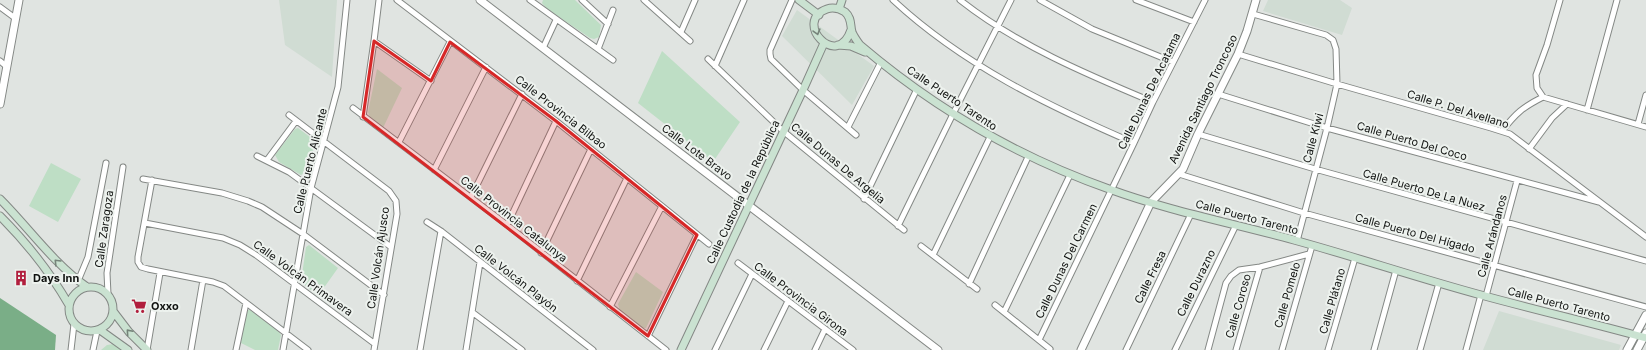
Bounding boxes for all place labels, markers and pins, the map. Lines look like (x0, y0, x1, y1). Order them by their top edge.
building icon: Days Inn (12, 269, 30, 287)
place label: Days Inn (33, 271, 79, 285)
supermarket icon: Oxxo (130, 297, 148, 315)
place label: Oxxo (151, 299, 179, 313)

